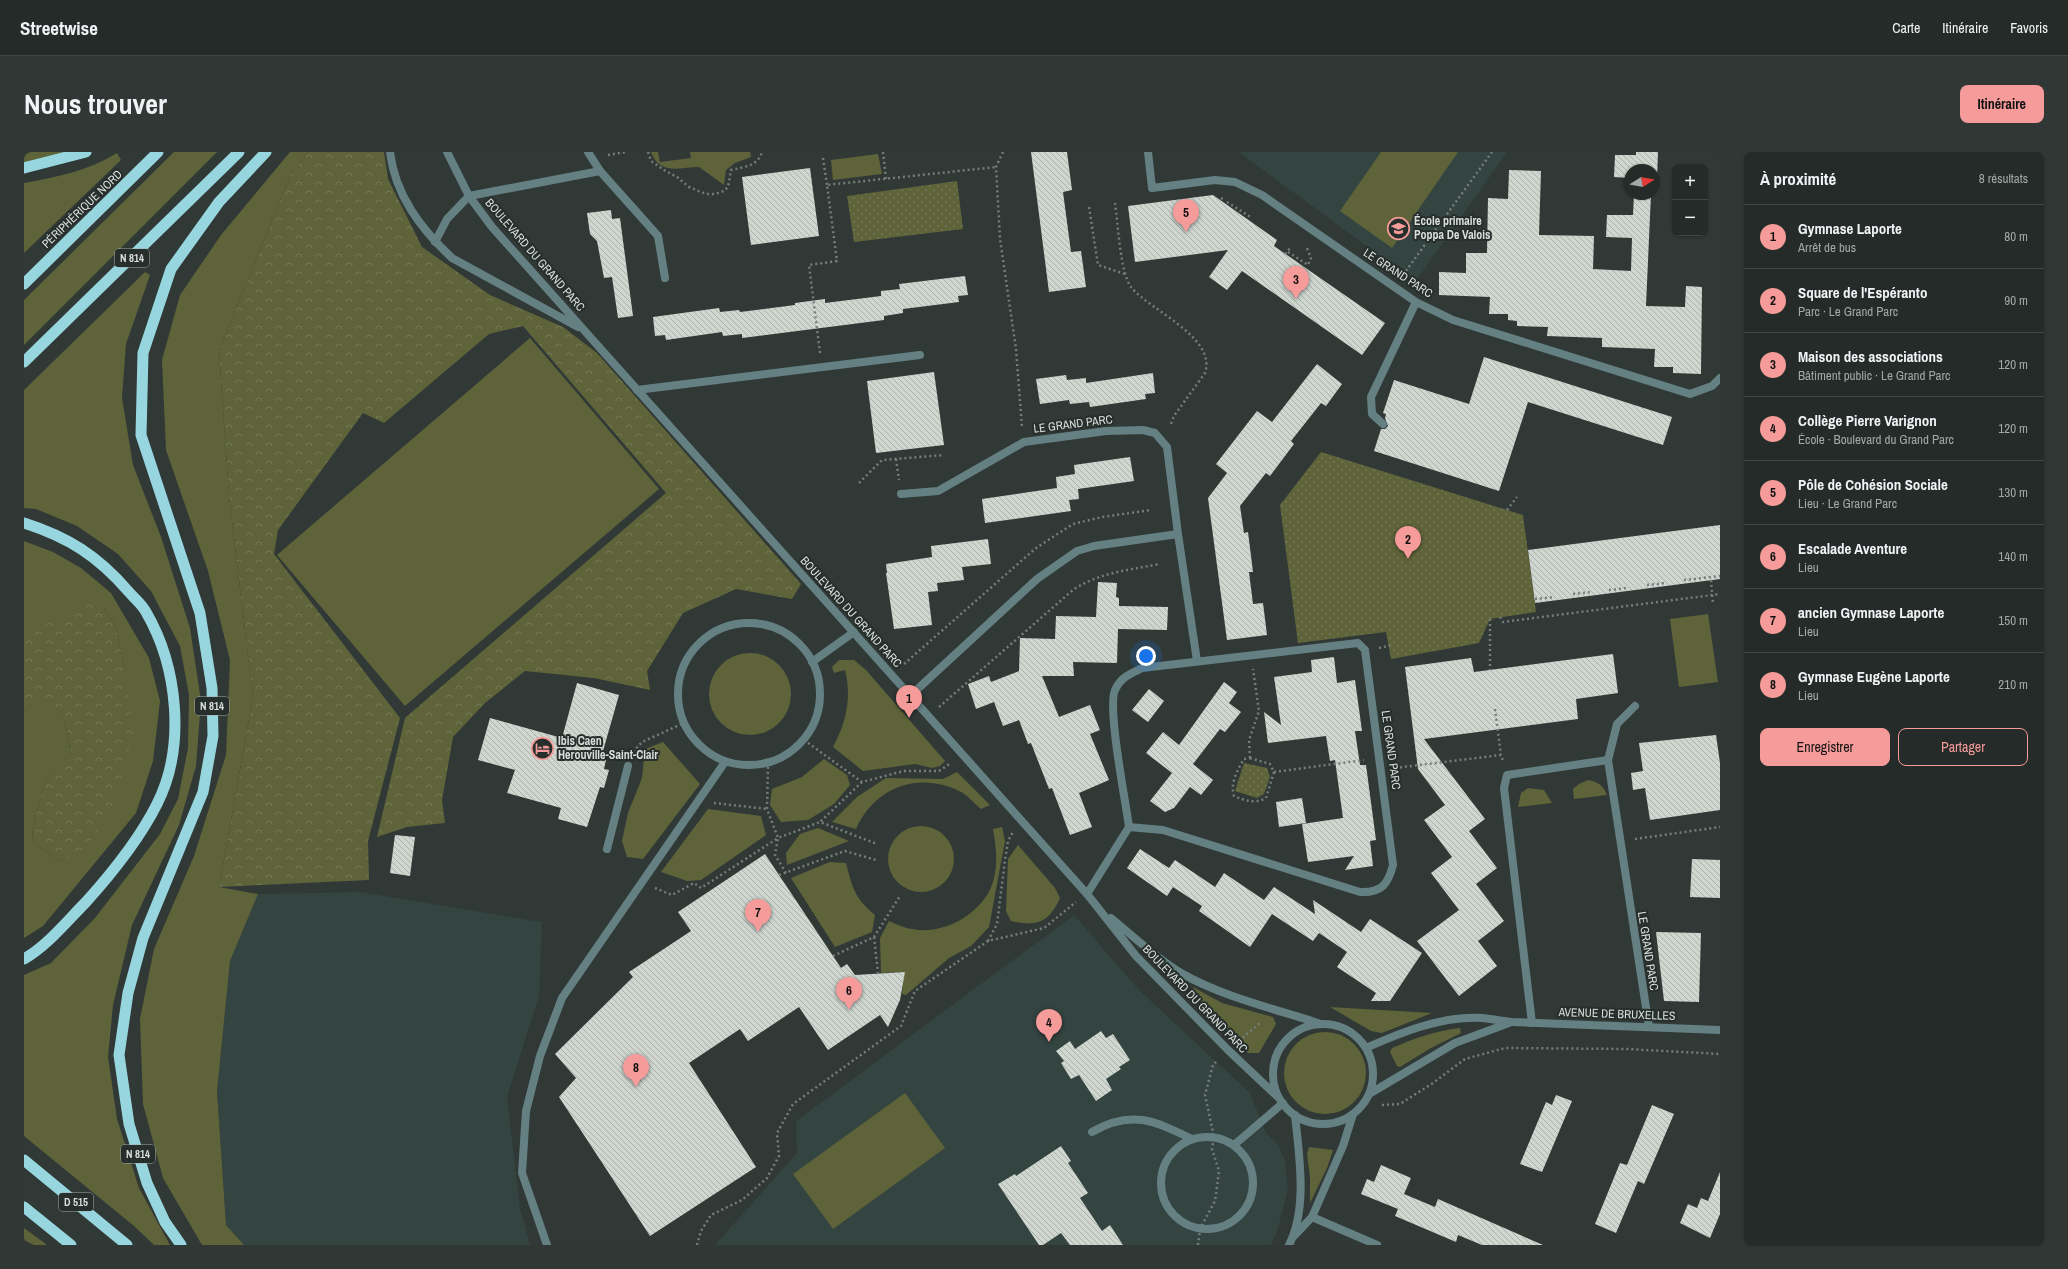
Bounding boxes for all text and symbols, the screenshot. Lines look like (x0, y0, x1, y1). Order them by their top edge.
text: Streetwise (20, 15, 98, 41)
text: Carte (1892, 19, 1920, 37)
text: Itinéraire (1942, 19, 1988, 37)
text: Favoris (2010, 19, 2048, 37)
text: Nous trouver (24, 85, 167, 123)
button: Itinéraire (1960, 85, 2044, 123)
north arrow (1624, 164, 1660, 200)
map controls (1672, 164, 1708, 236)
button: + (1672, 164, 1708, 200)
street label: PÉRIPHÉRIQUE NORD (38, 166, 126, 252)
text: À proximité (1760, 167, 1836, 190)
text: 8 résultats (1979, 170, 2028, 187)
street label: BOULEVARD DU GRAND PARC (482, 195, 588, 315)
pin: 5 (1173, 199, 1199, 232)
button: − (1672, 200, 1708, 236)
place label: École primaire Poppa De Valois (1414, 213, 1491, 243)
school or university icon: École primaire Poppa De Valois (1385, 215, 1411, 241)
text: Gymnase Laporte (1798, 218, 1902, 239)
text: 1 (1770, 228, 1776, 245)
text: 80 m (2004, 228, 2028, 245)
text: Arrêt de bus (1798, 239, 1856, 256)
street label: LE GRAND PARC (1360, 245, 1436, 301)
road number: N 814 (115, 249, 149, 267)
pin: 3 (1283, 266, 1309, 299)
text: Square de l'Espéranto (1798, 282, 1927, 303)
text: 2 (1770, 292, 1776, 309)
text: 90 m (2004, 292, 2028, 309)
text: Parc · Le Grand Parc (1798, 303, 1898, 320)
text: Maison des associations (1798, 346, 1943, 367)
text: 3 (1770, 356, 1776, 373)
text: 120 m (1998, 356, 2028, 373)
text: Bâtiment public · Le Grand Parc (1798, 367, 1950, 384)
text: Collège Pierre Varignon (1798, 410, 1937, 431)
street label: LE GRAND PARC (1032, 411, 1114, 437)
text: 4 (1770, 420, 1776, 437)
text: 120 m (1998, 420, 2028, 437)
text: École · Boulevard du Grand Parc (1798, 431, 1954, 448)
text: Pôle de Cohésion Sociale (1798, 474, 1948, 495)
text: 5 (1770, 484, 1776, 501)
text: 130 m (1998, 484, 2028, 501)
text: Lieu · Le Grand Parc (1798, 495, 1897, 512)
pin: 2 (1395, 526, 1421, 559)
text: Escalade Aventure (1798, 538, 1907, 559)
text: 6 (1770, 548, 1776, 565)
text: 140 m (1998, 548, 2028, 565)
street label: BOULEVARD DU GRAND PARC (797, 553, 905, 671)
text: Lieu (1798, 559, 1819, 576)
text: ancien Gymnase Laporte (1798, 602, 1944, 623)
text: 7 (1770, 612, 1776, 629)
text: 150 m (1998, 612, 2028, 629)
text: Lieu (1798, 623, 1819, 640)
your location (1136, 646, 1156, 666)
text: Gymnase Eugène Laporte (1798, 666, 1950, 687)
text: 8 (1770, 676, 1776, 693)
text: 210 m (1998, 676, 2028, 693)
pin: 1 (896, 685, 922, 718)
text: Lieu (1798, 687, 1819, 704)
road number: N 814 (195, 697, 229, 715)
street label: LE GRAND PARC (1378, 709, 1404, 791)
button: Enregistrer (1760, 728, 1890, 766)
button: Partager (1898, 728, 2028, 766)
place label: Ibis Caen Herouville-Saint-Clair (558, 733, 658, 763)
hotel icon: Ibis Caen Herouville-Saint-Clair (530, 735, 556, 761)
pin: 7 (745, 899, 771, 932)
street label: LE GRAND PARC (1634, 910, 1662, 992)
street label: BOULEVARD DU GRAND PARC (1139, 941, 1251, 1057)
pin: 6 (836, 977, 862, 1010)
street label: AVENUE DE BRUXELLES (1557, 1004, 1676, 1024)
pin: 4 (1036, 1009, 1062, 1042)
pin: 8 (623, 1054, 649, 1087)
road number: N 814 (121, 1145, 155, 1163)
road number: D 515 (59, 1193, 93, 1211)

